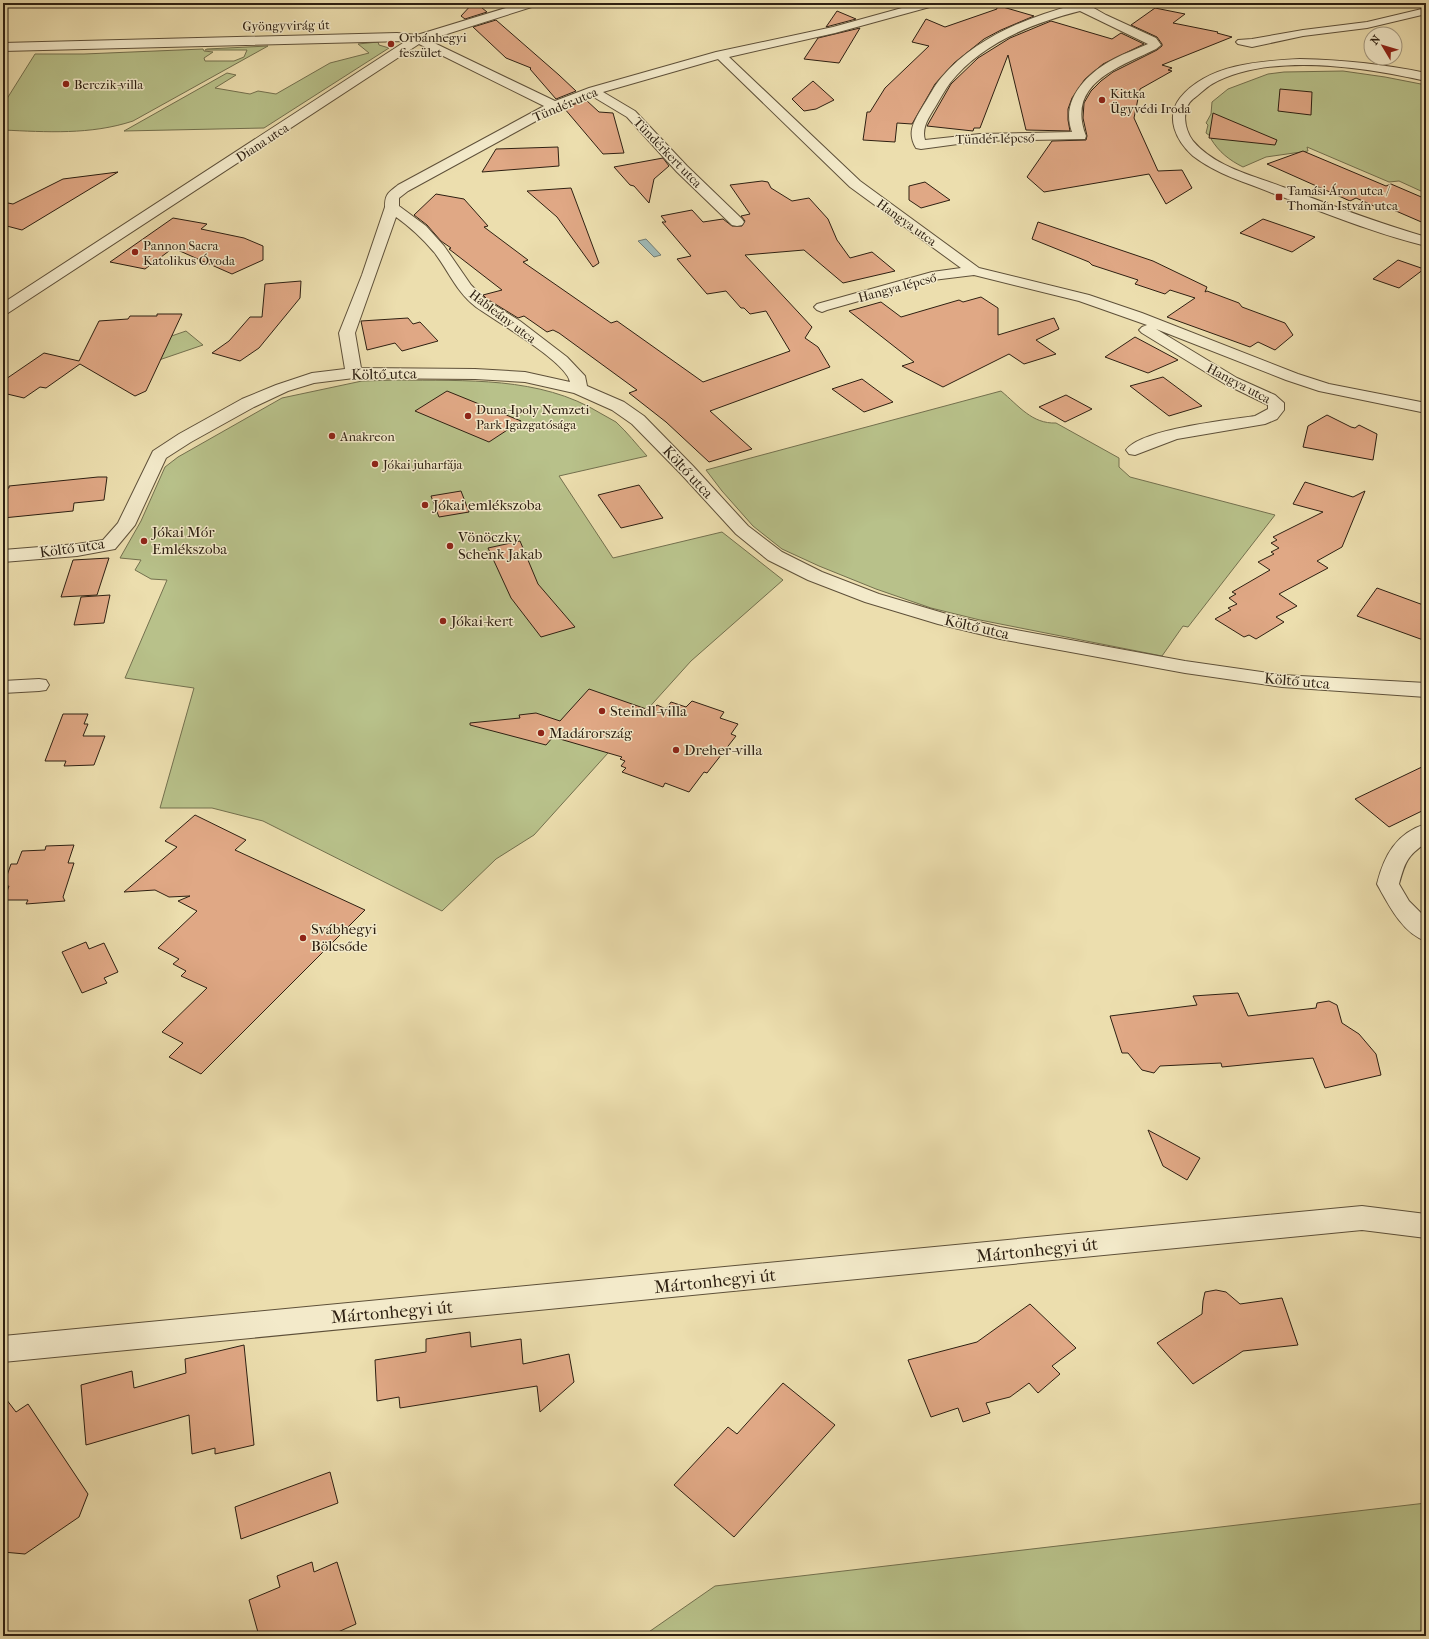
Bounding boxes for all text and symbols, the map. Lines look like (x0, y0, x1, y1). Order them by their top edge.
street label: Gyöngyvirág út (242, 17, 330, 34)
north arrow (1363, 26, 1403, 66)
place label: Orbánhegyi feszület (399, 30, 467, 60)
text: N (1368, 32, 1384, 47)
marker: Orbánhegyi feszület (386, 39, 396, 49)
place label: Berczik-villa (74, 77, 144, 92)
marker: Berczik-villa (61, 79, 71, 89)
street label: Tündér utca (531, 84, 601, 125)
place label: Kittka Ügyvédi Iroda (1110, 86, 1192, 116)
marker: Kittka Ügyvédi Iroda (1097, 95, 1107, 105)
street label: Tündérkert utca (630, 114, 706, 191)
street label: Diana utca (233, 119, 292, 165)
street label: Tündér lépcső (955, 130, 1035, 147)
place label: Tamási Áron utca / Thomán István utca (1287, 183, 1399, 213)
marker: Tamási Áron utca / Thomán István utca (1274, 192, 1284, 202)
street label: Hangya utca (874, 196, 940, 250)
place label: Pannon Sacra Katolikus Óvoda (143, 238, 236, 268)
marker: Pannon Sacra Katolikus Óvoda (130, 247, 140, 257)
street label: Hangya lépcső (856, 270, 938, 305)
street label: Hableány utca (466, 286, 540, 347)
street label: Hangya utca (1204, 360, 1274, 407)
street label: Költő utca (351, 364, 418, 384)
place label: Duna-Ipoly Nemzeti Park Igazgatósága (476, 402, 589, 432)
marker: Duna-Ipoly Nemzeti Park Igazgatósága (463, 411, 473, 421)
place label: Anakreon (339, 429, 395, 444)
marker: Anakreon (327, 431, 337, 441)
street label: Költő utca (659, 442, 718, 503)
place label: Jókai juharfája (382, 457, 464, 472)
marker: Jókai juharfája (370, 459, 380, 469)
place label: Jókai emlékszoba (432, 496, 543, 514)
marker: Jókai emlékszoba (420, 500, 430, 510)
place label: Jókai Mór Emlékszoba (151, 523, 228, 558)
place label: Vönöczky Schenk Jakab (457, 528, 543, 563)
street label: Költő utca (38, 534, 107, 561)
marker: Jókai Mór Emlékszoba (139, 536, 149, 546)
marker: Vönöczky Schenk Jakab (445, 541, 455, 551)
street label: Költő utca (943, 611, 1012, 643)
place label: Jókai-kert (450, 612, 514, 630)
marker: Jókai-kert (438, 616, 448, 626)
street label: Költő utca (1263, 669, 1332, 693)
place label: Steindl-villa (610, 702, 688, 720)
marker: Steindl-villa (597, 706, 607, 716)
place label: Madárország (549, 724, 633, 742)
marker: Madárország (536, 728, 546, 738)
place label: Dreher-villa (684, 741, 763, 759)
marker: Dreher-villa (671, 745, 681, 755)
place label: Svábhegyi Bölcsőde (311, 920, 377, 955)
marker: Svábhegyi Bölcsőde (298, 933, 308, 943)
street label: Mártonhegyi út (975, 1234, 1100, 1267)
street label: Mártonhegyi út (653, 1265, 778, 1298)
street label: Mártonhegyi út (330, 1297, 454, 1328)

